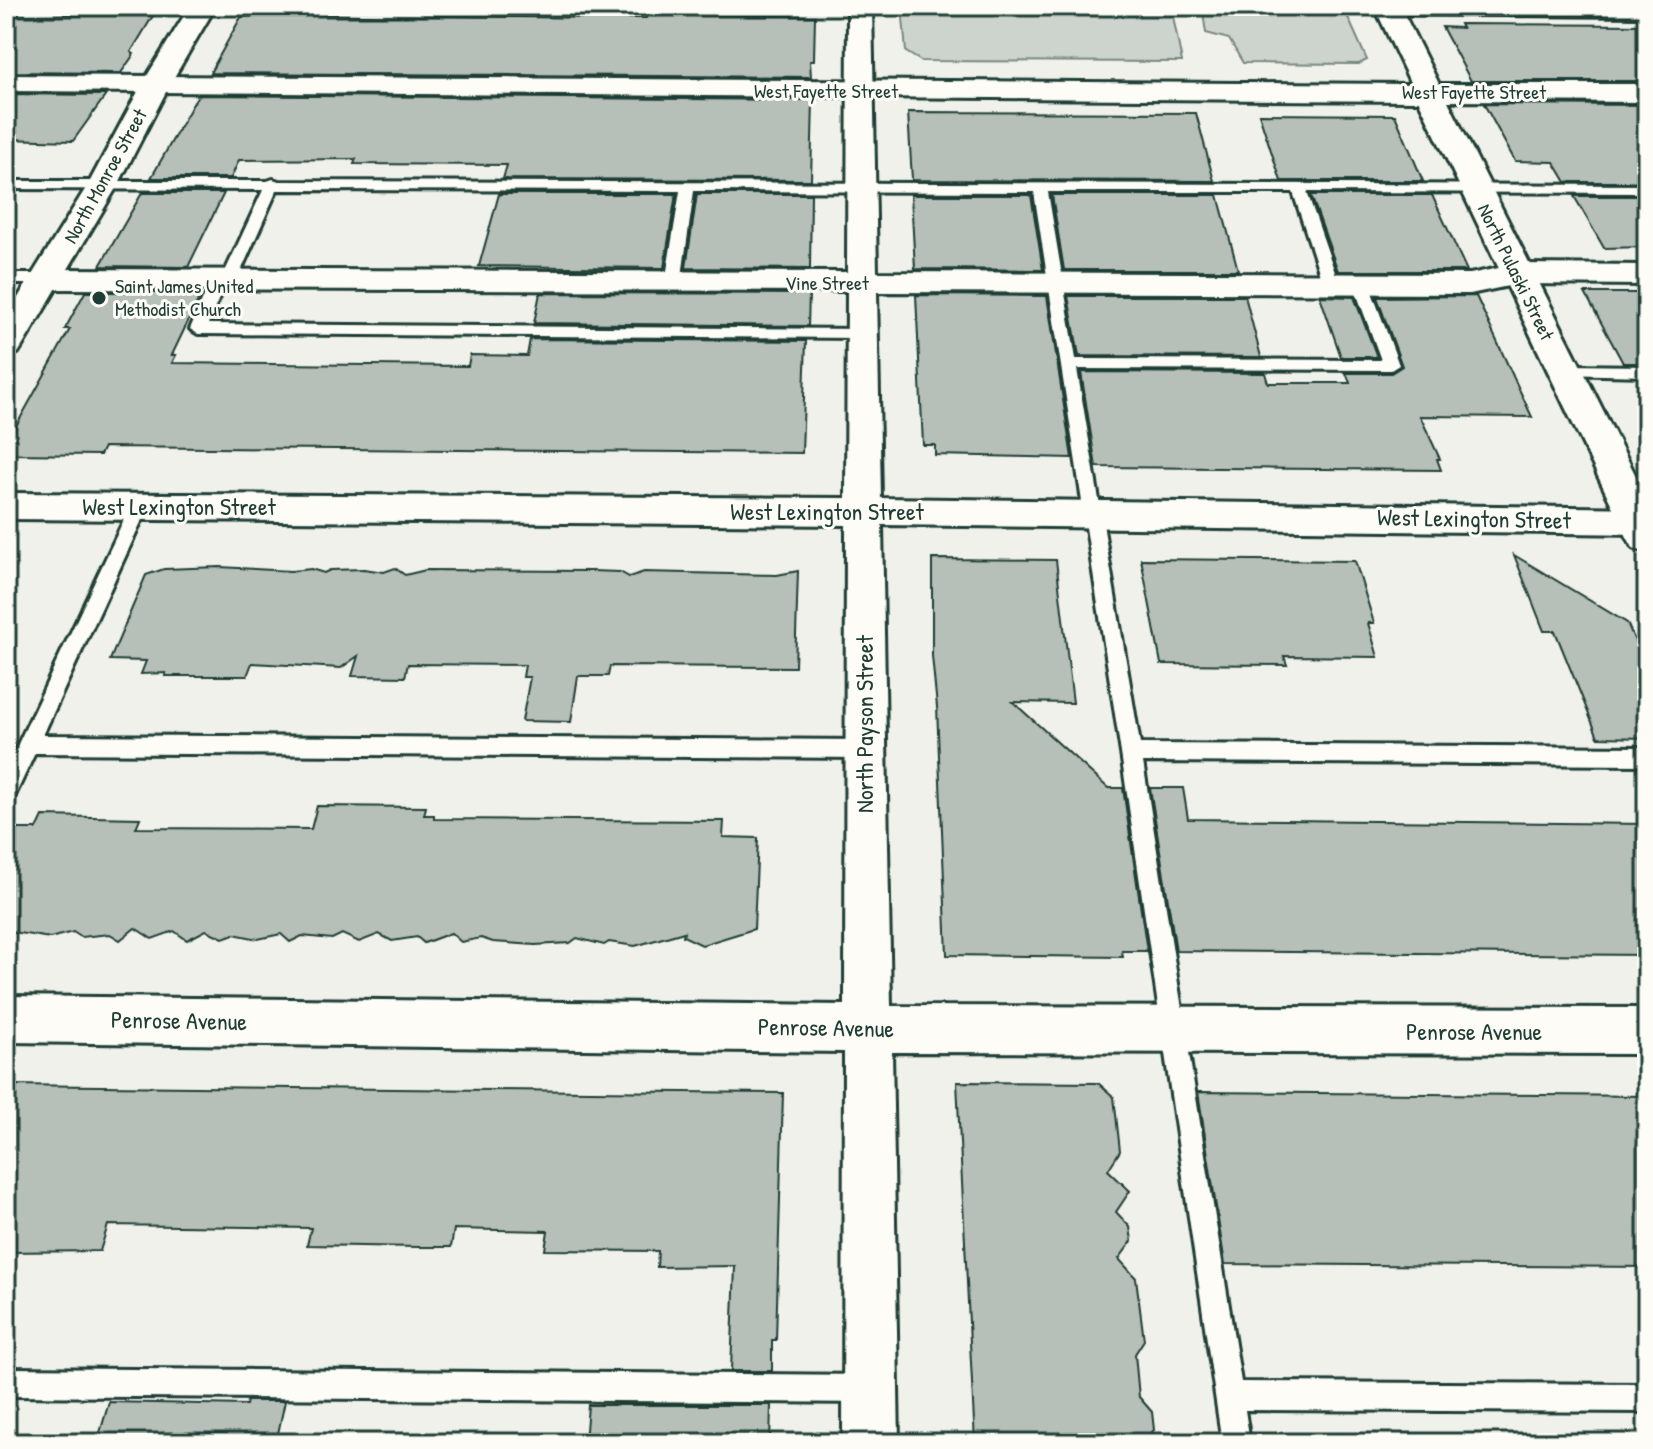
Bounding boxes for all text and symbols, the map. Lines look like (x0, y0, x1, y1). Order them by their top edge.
street label: West Fayette Street (754, 77, 899, 104)
street label: West Fayette Street (1402, 78, 1547, 105)
street label: North Monroe Street (56, 103, 153, 248)
street label: North Pulaski Street (1472, 199, 1562, 346)
street label: Vine Street (785, 269, 870, 296)
place label: Saint James United Methodist Church (115, 272, 253, 322)
marker: Saint James United Methodist Church (90, 289, 108, 307)
street label: West Lexington Street (82, 490, 277, 522)
street label: West Lexington Street (730, 495, 925, 527)
street label: West Lexington Street (1377, 500, 1572, 536)
street label: North Payson Street (848, 634, 880, 813)
street label: Penrose Avenue (111, 1003, 248, 1037)
street label: Penrose Avenue (758, 1010, 895, 1044)
street label: Penrose Avenue (1406, 1015, 1542, 1047)

